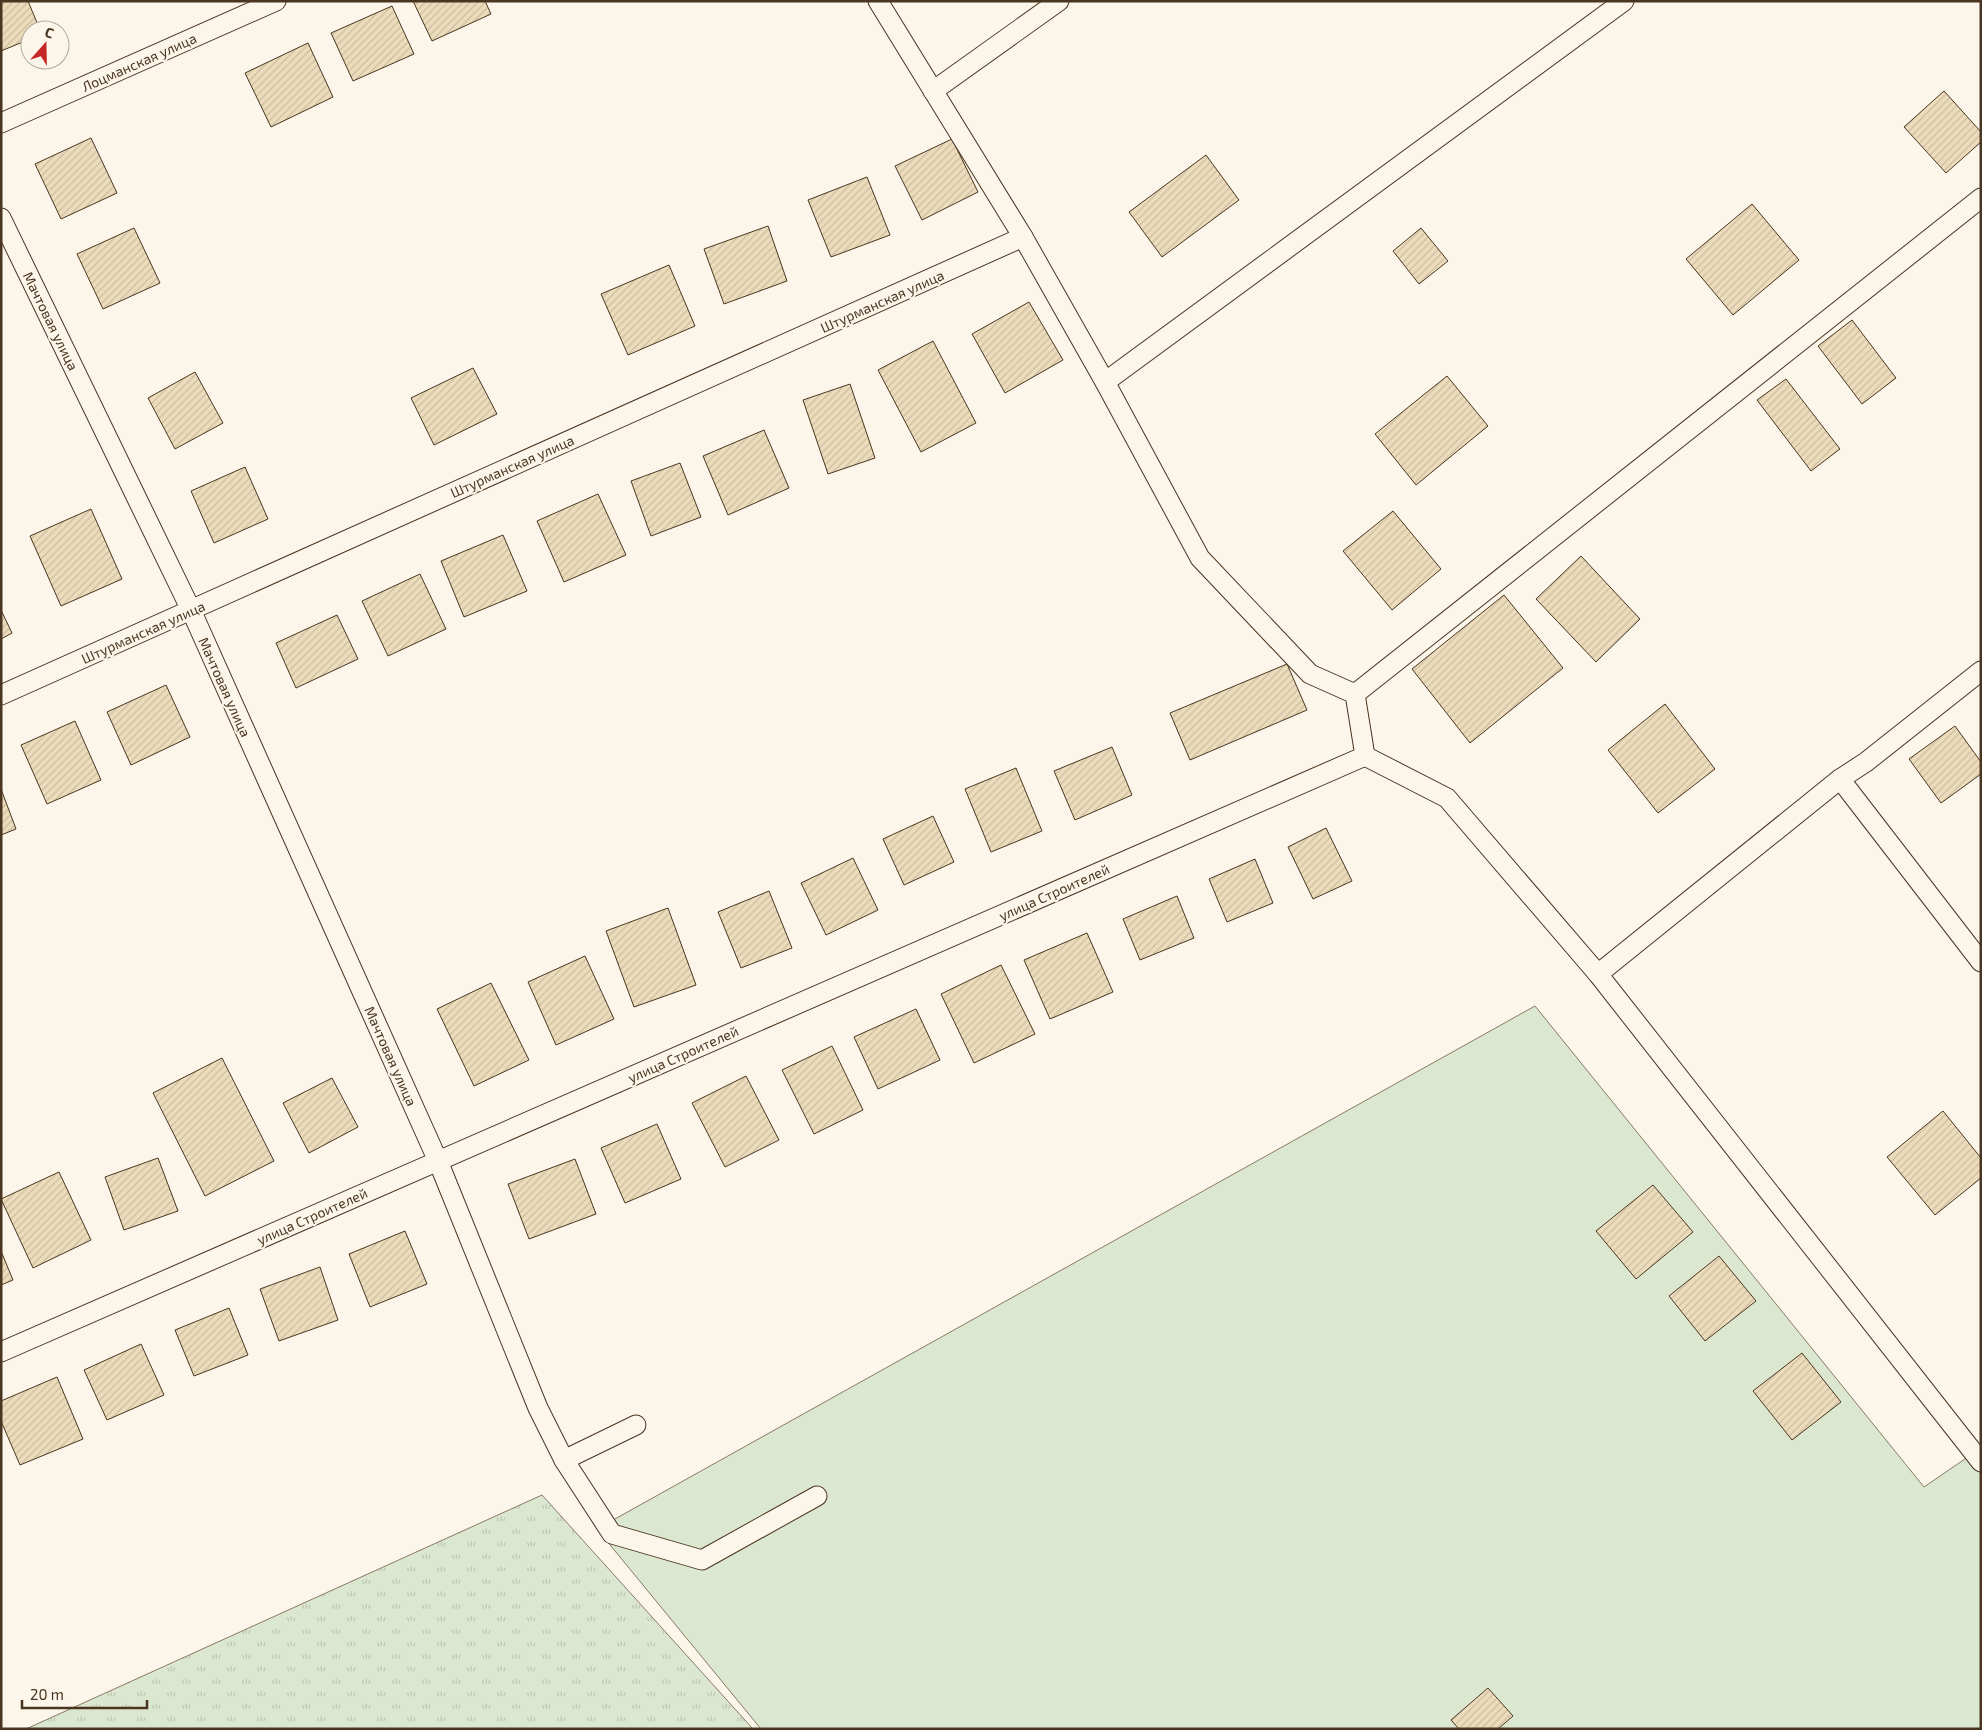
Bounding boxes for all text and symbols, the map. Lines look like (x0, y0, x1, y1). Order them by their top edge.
north arrow (20, 20, 70, 70)
text: С (43, 23, 56, 42)
street label: Лоцманская улица (79, 29, 199, 95)
street label: Штурманская улица (817, 266, 947, 336)
street label: Мачтовая улица (20, 269, 82, 373)
street label: Штурманская улица (447, 431, 577, 501)
street label: Штурманская улица (78, 597, 208, 667)
street label: Мачтовая улица (195, 634, 255, 740)
street label: улица Строителей (996, 860, 1112, 924)
street label: Мачтовая улица (361, 1003, 421, 1109)
street label: улица Строителей (625, 1022, 741, 1086)
street label: улица Строителей (254, 1184, 370, 1248)
scale bar (22, 1678, 148, 1710)
text: 20 m (30, 1685, 64, 1703)

